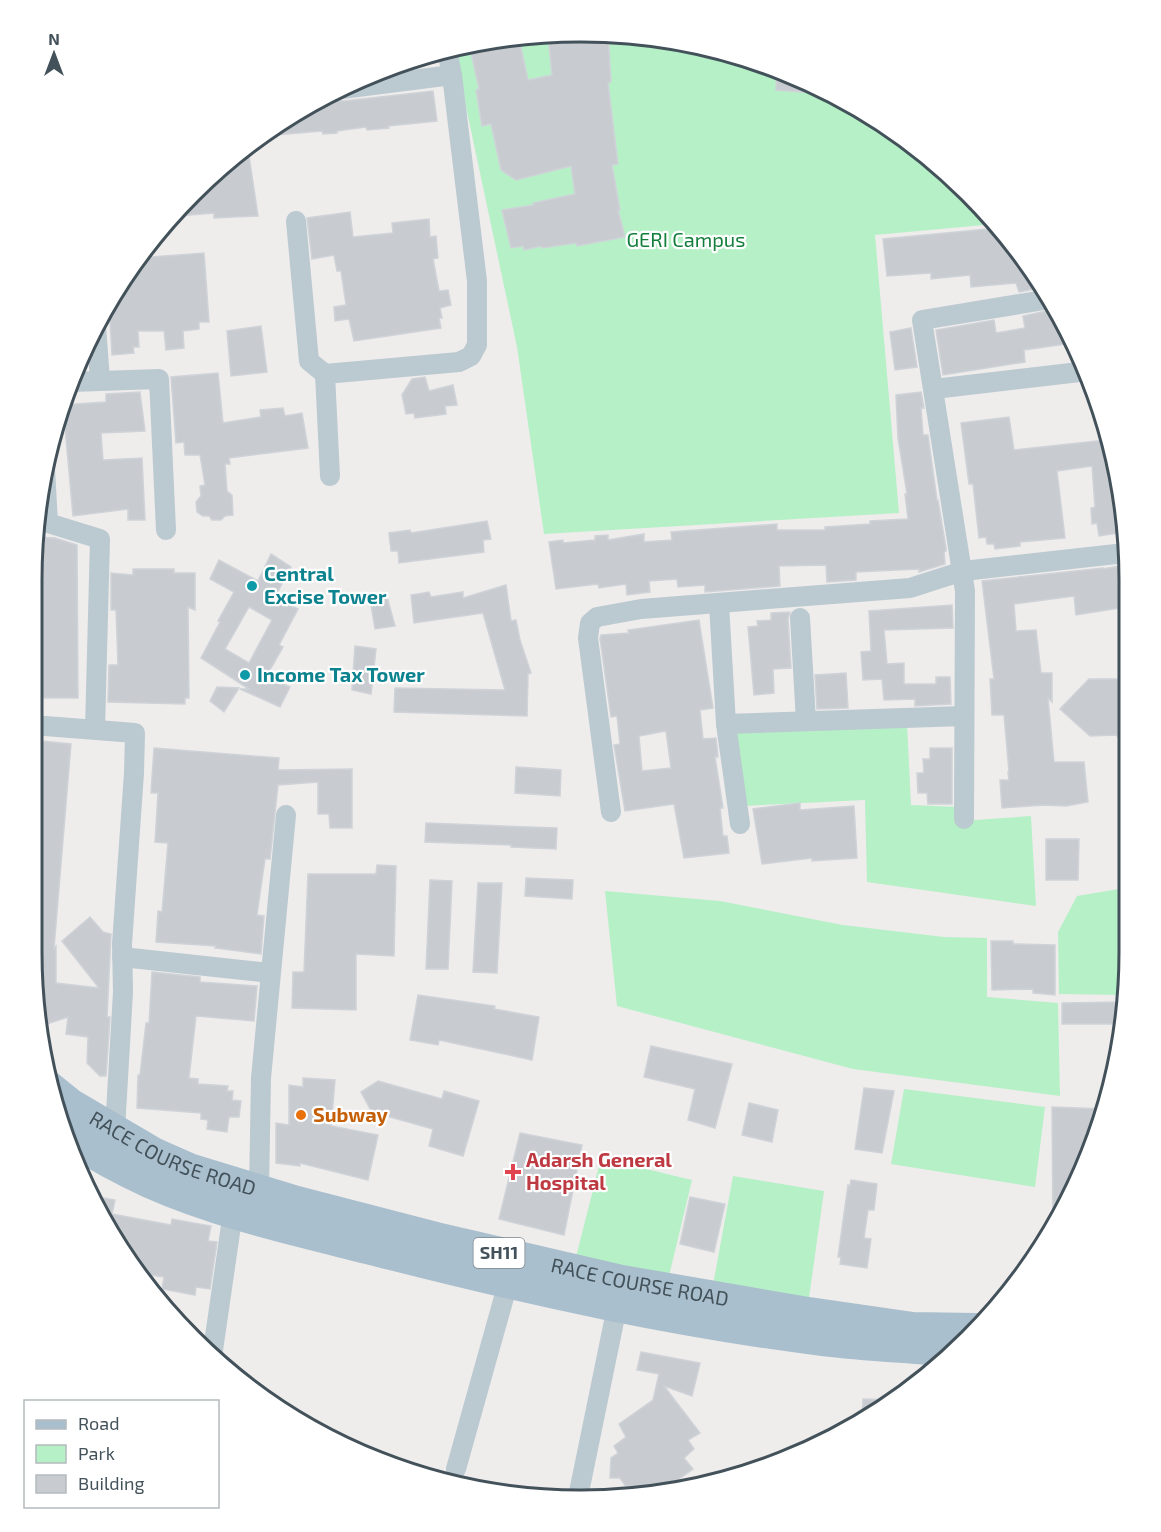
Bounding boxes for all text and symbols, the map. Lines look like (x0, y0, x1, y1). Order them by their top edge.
north arrow (24, 24, 84, 84)
text: N (48, 29, 60, 48)
park label: GERI Campus (627, 227, 745, 251)
place label: Central Excise Tower (264, 561, 387, 608)
marker: Central Excise Tower (245, 579, 259, 593)
place label: Income Tax Tower (257, 662, 425, 686)
marker: Income Tax Tower (238, 668, 252, 682)
place label: Subway (313, 1102, 389, 1127)
street label: RACE COURSE ROAD (86, 1105, 259, 1200)
marker: Subway (294, 1108, 308, 1122)
place label: Adarsh General Hospital (526, 1147, 672, 1194)
marker: Adarsh General Hospital (504, 1163, 522, 1181)
road number: SH11 (474, 1238, 524, 1268)
street label: RACE COURSE ROAD (549, 1252, 731, 1310)
legend (24, 1400, 219, 1508)
text: Road (78, 1412, 119, 1434)
text: Park (78, 1442, 115, 1464)
text: Building (78, 1472, 145, 1494)

